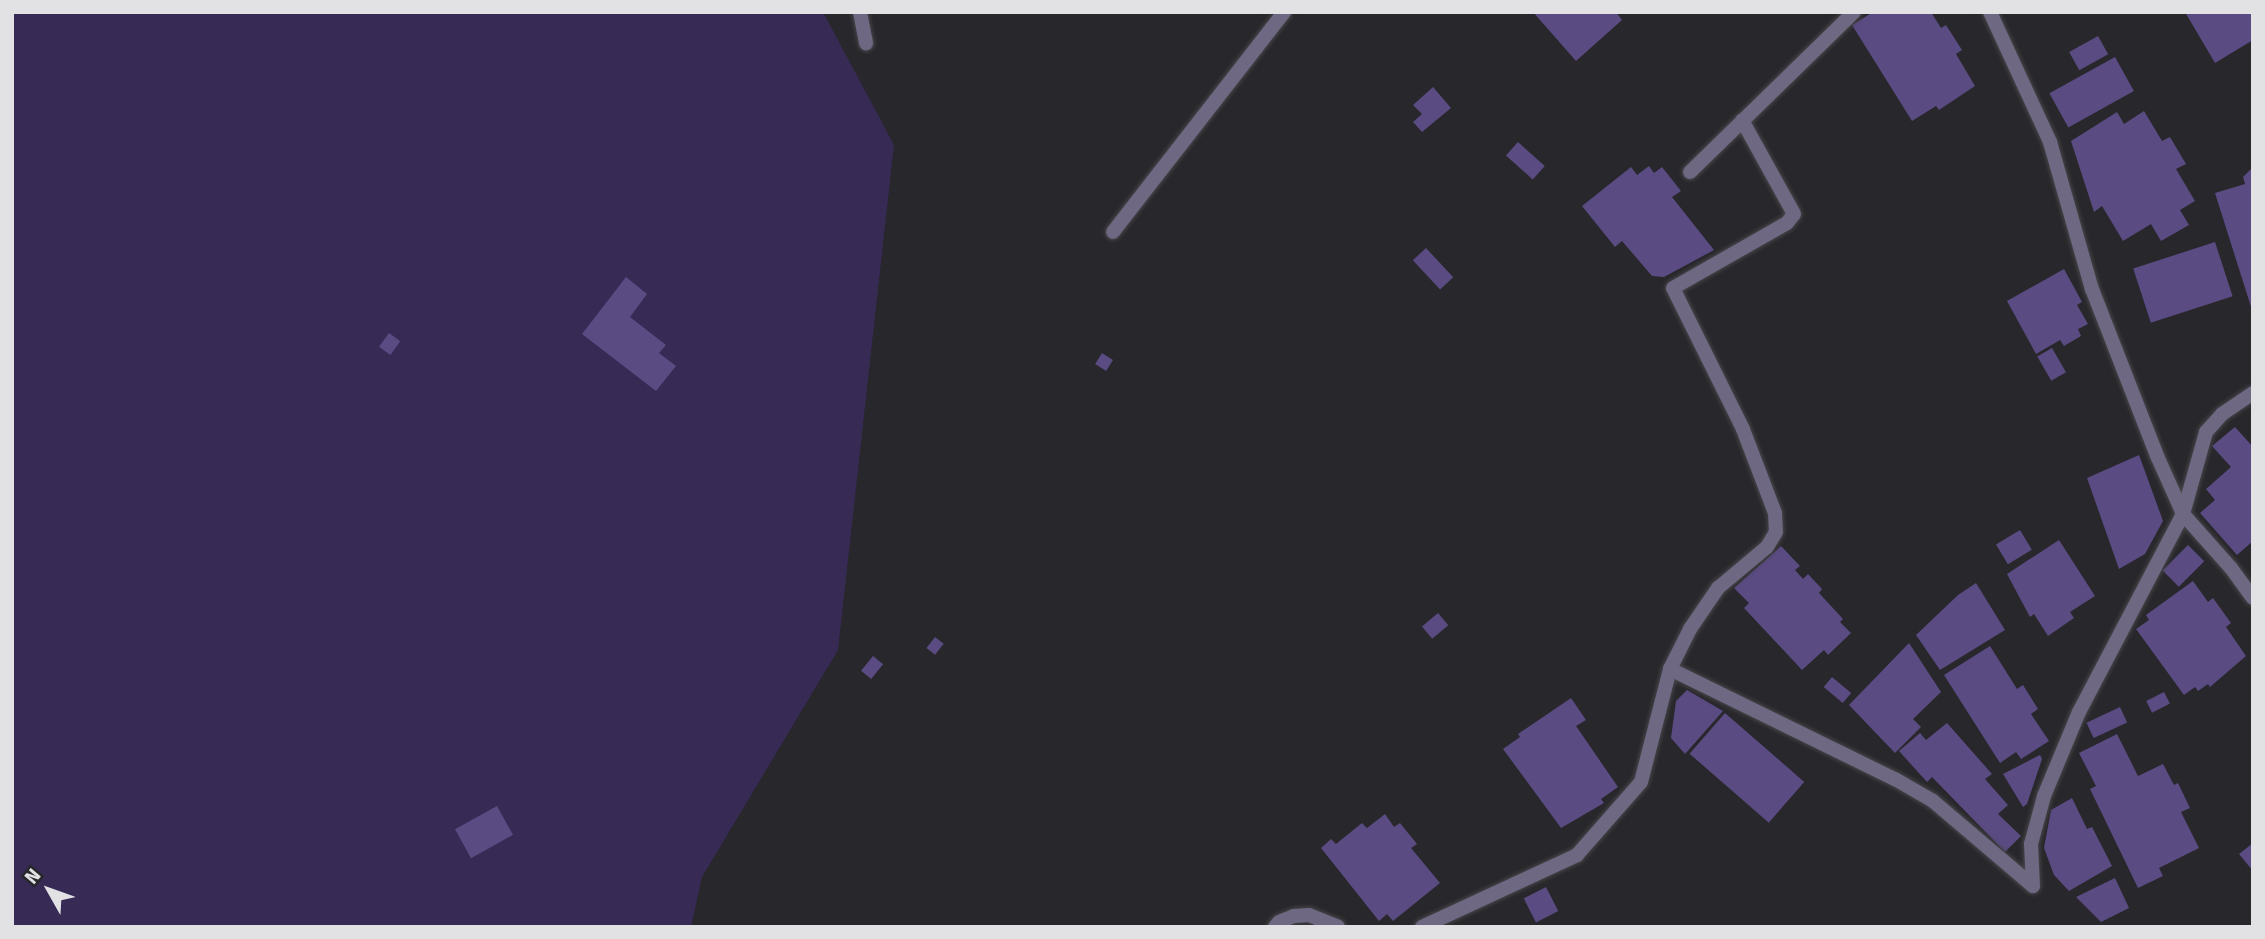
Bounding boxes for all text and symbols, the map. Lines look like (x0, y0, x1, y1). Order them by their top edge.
north arrow (14, 855, 84, 925)
text: N (20, 864, 45, 888)

